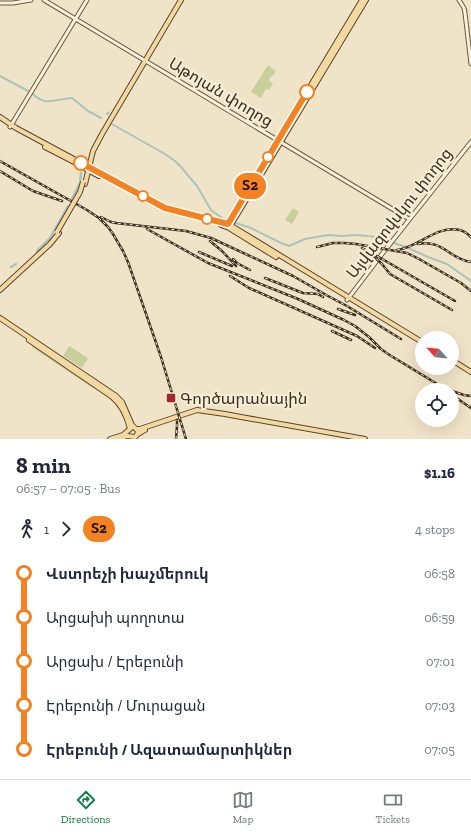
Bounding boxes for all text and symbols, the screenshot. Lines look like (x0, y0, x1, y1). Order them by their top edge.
street label: Աթոյան փողոց (165, 53, 277, 131)
unlabelled marker (299, 84, 315, 100)
street label: Այվազովսկու փողոց (342, 144, 456, 282)
unlabelled marker (262, 151, 274, 163)
unlabelled marker (73, 155, 89, 171)
line badge: Տ2 (232, 173, 268, 199)
text: Տ2 (242, 177, 258, 194)
unlabelled marker (137, 190, 149, 202)
unlabelled marker (201, 213, 213, 225)
north arrow (415, 331, 459, 375)
map controls (415, 331, 459, 427)
button: locate (415, 383, 459, 427)
place label: Գործարանային (180, 389, 307, 408)
marker: Գործարանային (165, 392, 177, 404)
text: 8 min (16, 452, 71, 479)
text: $1.16 (424, 464, 455, 482)
text: 06:57 – 07:05 · Bus (16, 481, 120, 496)
icon: walk (16, 518, 38, 540)
icon: forward (55, 518, 77, 540)
text: Տ2 (91, 520, 107, 537)
text: 1 (44, 522, 49, 537)
text: 4 stops (415, 522, 455, 537)
text: Վստրեչի խաչմերուկ (46, 565, 209, 583)
text: 06:58 (424, 566, 455, 581)
text: Արցախի պողոտա (46, 609, 184, 627)
text: 06:59 (424, 610, 455, 625)
text: Արցախ / Էրեբունի (46, 653, 184, 671)
text: 07:01 (426, 654, 455, 669)
text: Էրեբունի / Մուրացան (46, 697, 205, 715)
text: 07:03 (425, 698, 455, 713)
text: Էրեբունի / Ազատամարտիկներ (46, 741, 292, 759)
text: 07:05 (424, 742, 455, 757)
tab: Directions (61, 789, 110, 826)
tab: Map (232, 789, 254, 826)
tab: Tickets (376, 789, 410, 826)

